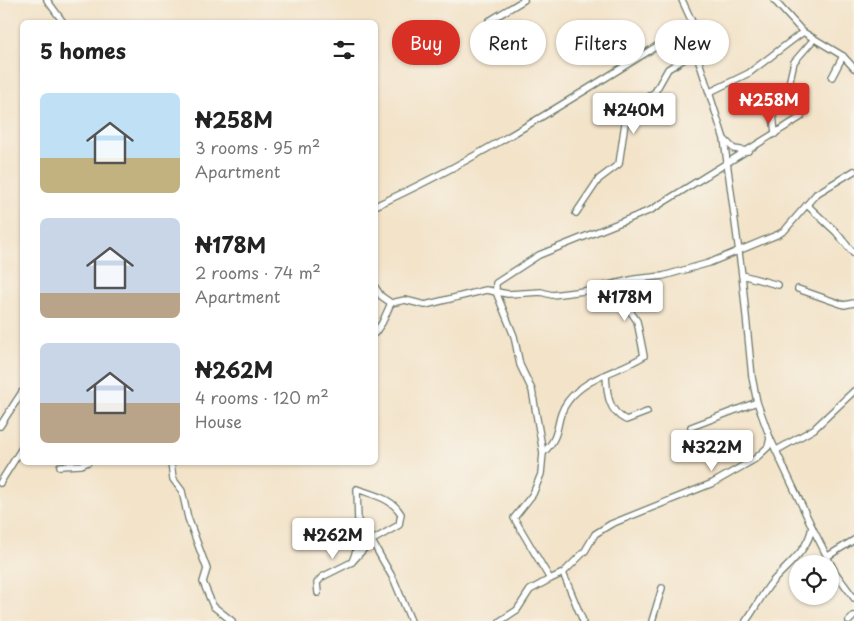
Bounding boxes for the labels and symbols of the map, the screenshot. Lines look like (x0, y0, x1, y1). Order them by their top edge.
pin: ₦258M (734, 82, 804, 125)
pin: ₦240M (599, 92, 669, 135)
pin: ₦178M (590, 280, 660, 322)
pin: ₦322M (677, 430, 747, 472)
pin: ₦262M (298, 518, 368, 560)

